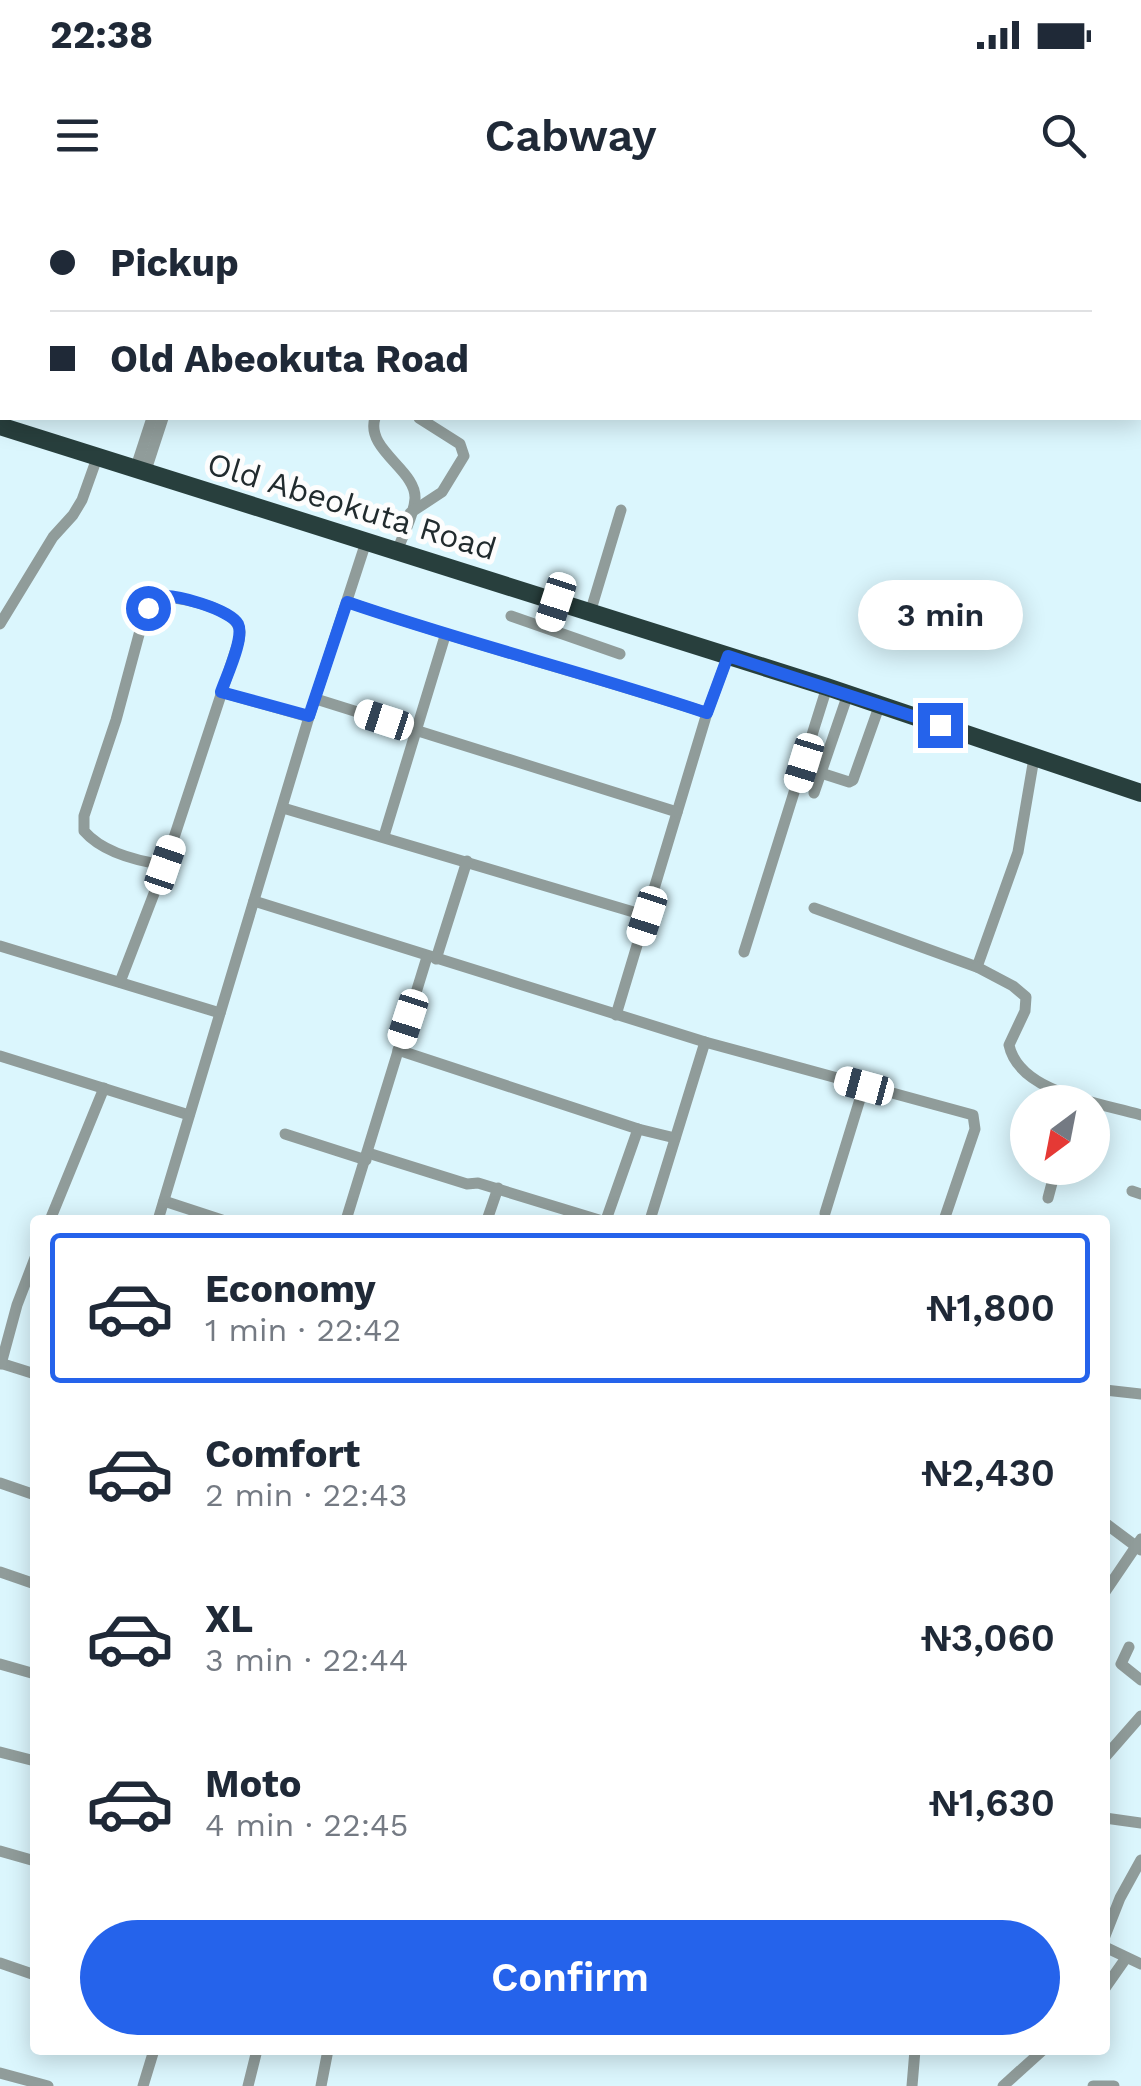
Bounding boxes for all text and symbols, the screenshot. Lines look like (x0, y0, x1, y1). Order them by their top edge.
text: 22:38 (50, 13, 153, 57)
icon: menu (50, 108, 105, 163)
icon: search (1036, 108, 1091, 163)
text: Cabway (484, 109, 657, 162)
text: Pickup (110, 241, 239, 285)
text: Old Abeokuta Road (110, 337, 469, 381)
street label: Old Abeokuta Road (203, 444, 501, 568)
car (532, 569, 580, 635)
callout: 3 min (858, 580, 1022, 650)
route start (126, 586, 171, 631)
text: 3 min (897, 596, 984, 634)
car (351, 696, 417, 744)
route end (918, 703, 963, 748)
car (781, 730, 827, 796)
car (141, 832, 189, 898)
car (623, 883, 671, 949)
car (384, 986, 432, 1052)
car (831, 1064, 897, 1108)
north arrow (1010, 1085, 1110, 1185)
map controls (1010, 1085, 1110, 1185)
icon: car (85, 1263, 175, 1353)
text: Economy (205, 1267, 376, 1311)
text: ₦1,800 (926, 1286, 1055, 1330)
text: 1 min · 22:42 (205, 1311, 401, 1349)
icon: car (85, 1428, 175, 1518)
text: Comfort (205, 1432, 360, 1476)
text: ₦2,430 (921, 1451, 1055, 1495)
text: 2 min · 22:43 (205, 1476, 407, 1514)
icon: car (85, 1593, 175, 1683)
text: XL (205, 1597, 253, 1641)
text: ₦3,060 (921, 1616, 1055, 1660)
text: 3 min · 22:44 (205, 1641, 408, 1679)
icon: car (85, 1758, 175, 1848)
text: Moto (205, 1762, 301, 1806)
text: ₦1,630 (929, 1781, 1055, 1825)
text: 4 min · 22:45 (205, 1806, 408, 1844)
button: Confirm (80, 1920, 1060, 2035)

